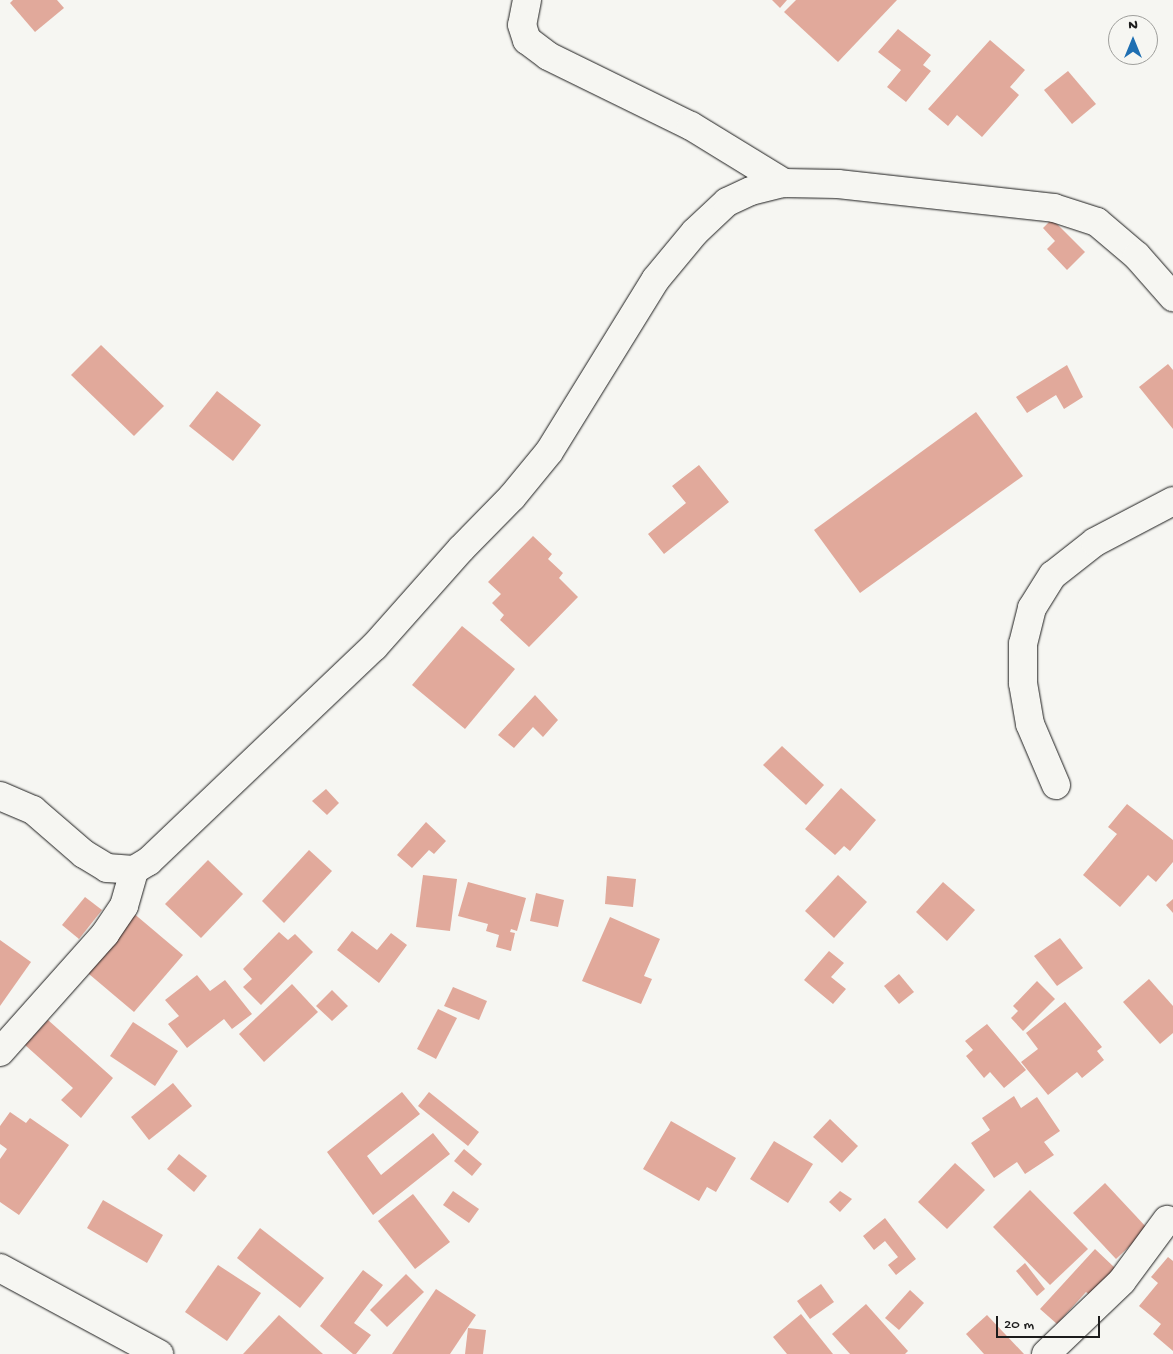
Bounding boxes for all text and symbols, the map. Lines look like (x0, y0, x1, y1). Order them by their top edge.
north arrow (1108, 15, 1158, 65)
text: N (1128, 17, 1138, 34)
scale bar (998, 1306, 1102, 1338)
text: 20 m (1004, 1316, 1034, 1334)

